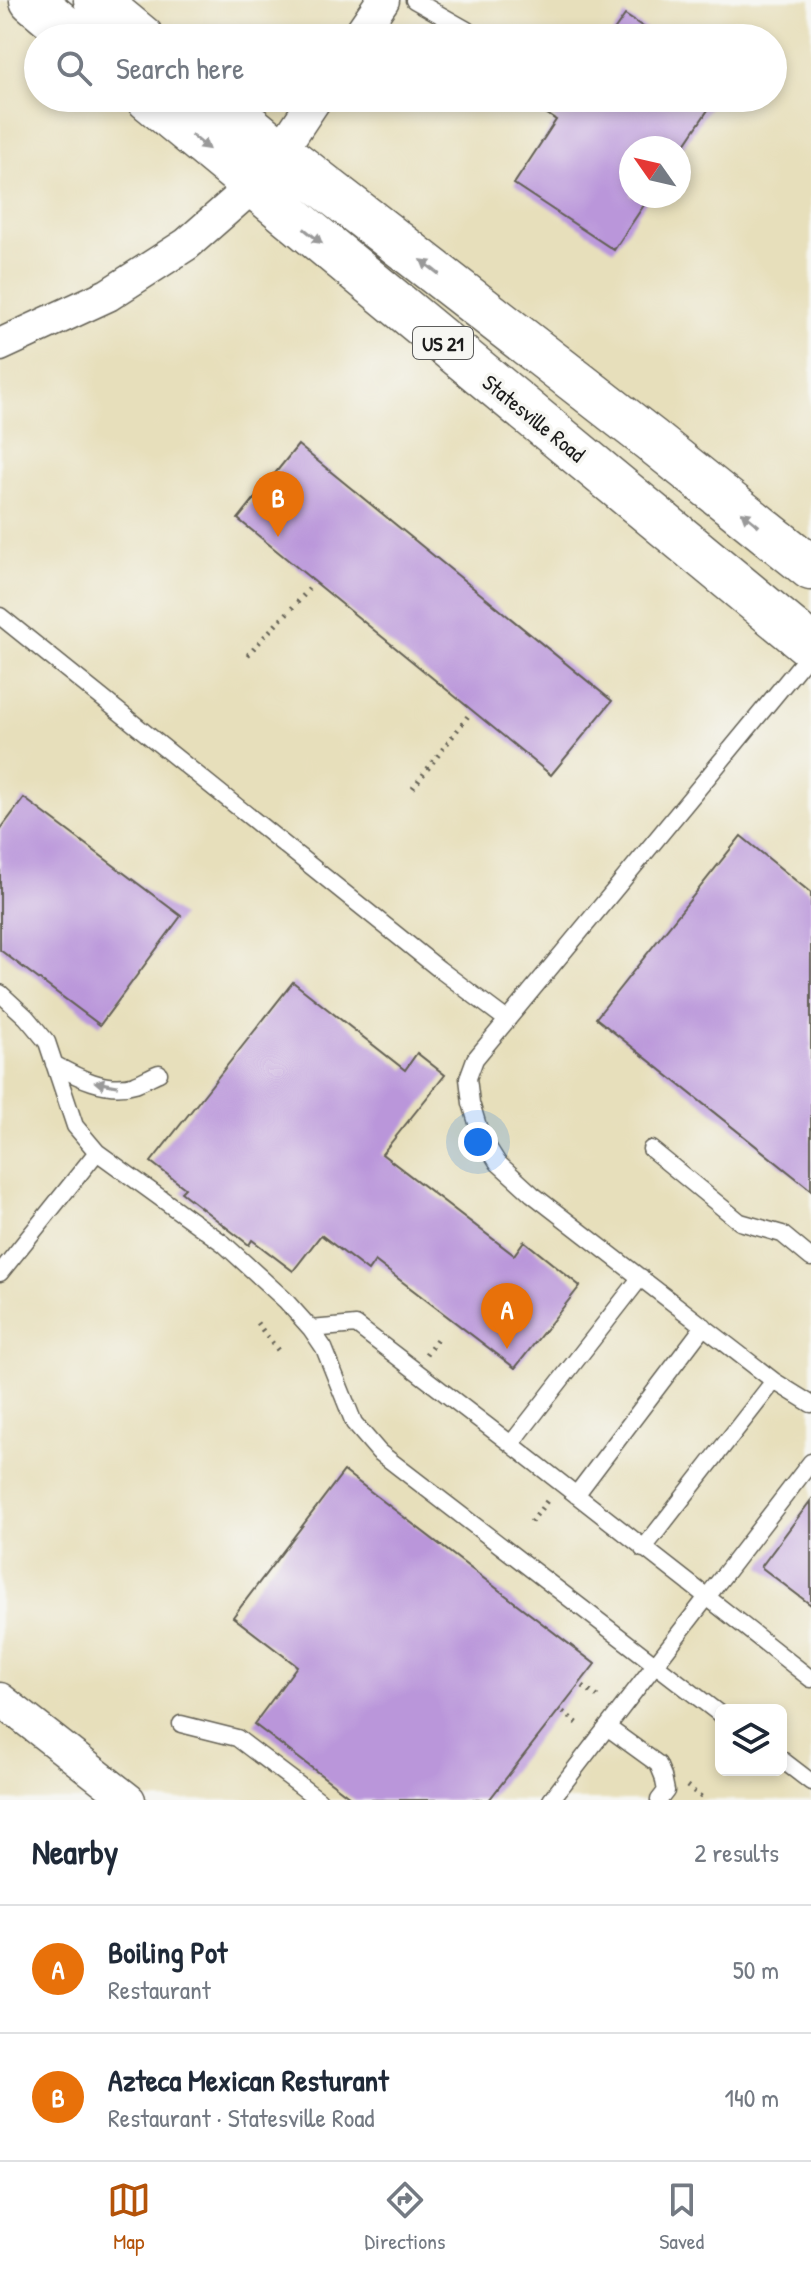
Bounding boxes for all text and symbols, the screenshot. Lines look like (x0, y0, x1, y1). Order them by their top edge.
search box (24, 24, 787, 112)
icon: search (52, 46, 96, 90)
text: Search here (116, 48, 244, 88)
one-way arrow (190, 133, 210, 150)
north arrow (619, 136, 691, 208)
one-way arrow (303, 227, 323, 244)
one-way arrow (420, 260, 440, 276)
road number: US 21 (413, 327, 473, 359)
street label: Statesville Road (476, 367, 592, 469)
pin: B (252, 471, 304, 537)
one-way arrow (740, 511, 760, 528)
one-way arrow (93, 1078, 118, 1090)
your location (458, 1122, 498, 1162)
pin: A (481, 1283, 533, 1349)
map controls (715, 1704, 787, 1776)
button: layers (715, 1704, 787, 1776)
text: Nearby (32, 1829, 118, 1875)
text: 2 results (694, 1835, 779, 1870)
text: Boiling Pot (108, 1932, 227, 1972)
text: A (52, 1952, 64, 1987)
text: 50 m (733, 1952, 779, 1987)
text: Restaurant (108, 1972, 211, 2007)
text: Azteca Mexican Resturant (108, 2060, 388, 2100)
text: B (51, 2080, 65, 2115)
text: 140 m (725, 2080, 779, 2115)
text: Restaurant · Statesville Road (108, 2100, 375, 2135)
tab: Map (107, 2178, 151, 2256)
tab: Directions (365, 2178, 446, 2256)
tab: Saved (659, 2178, 704, 2256)

